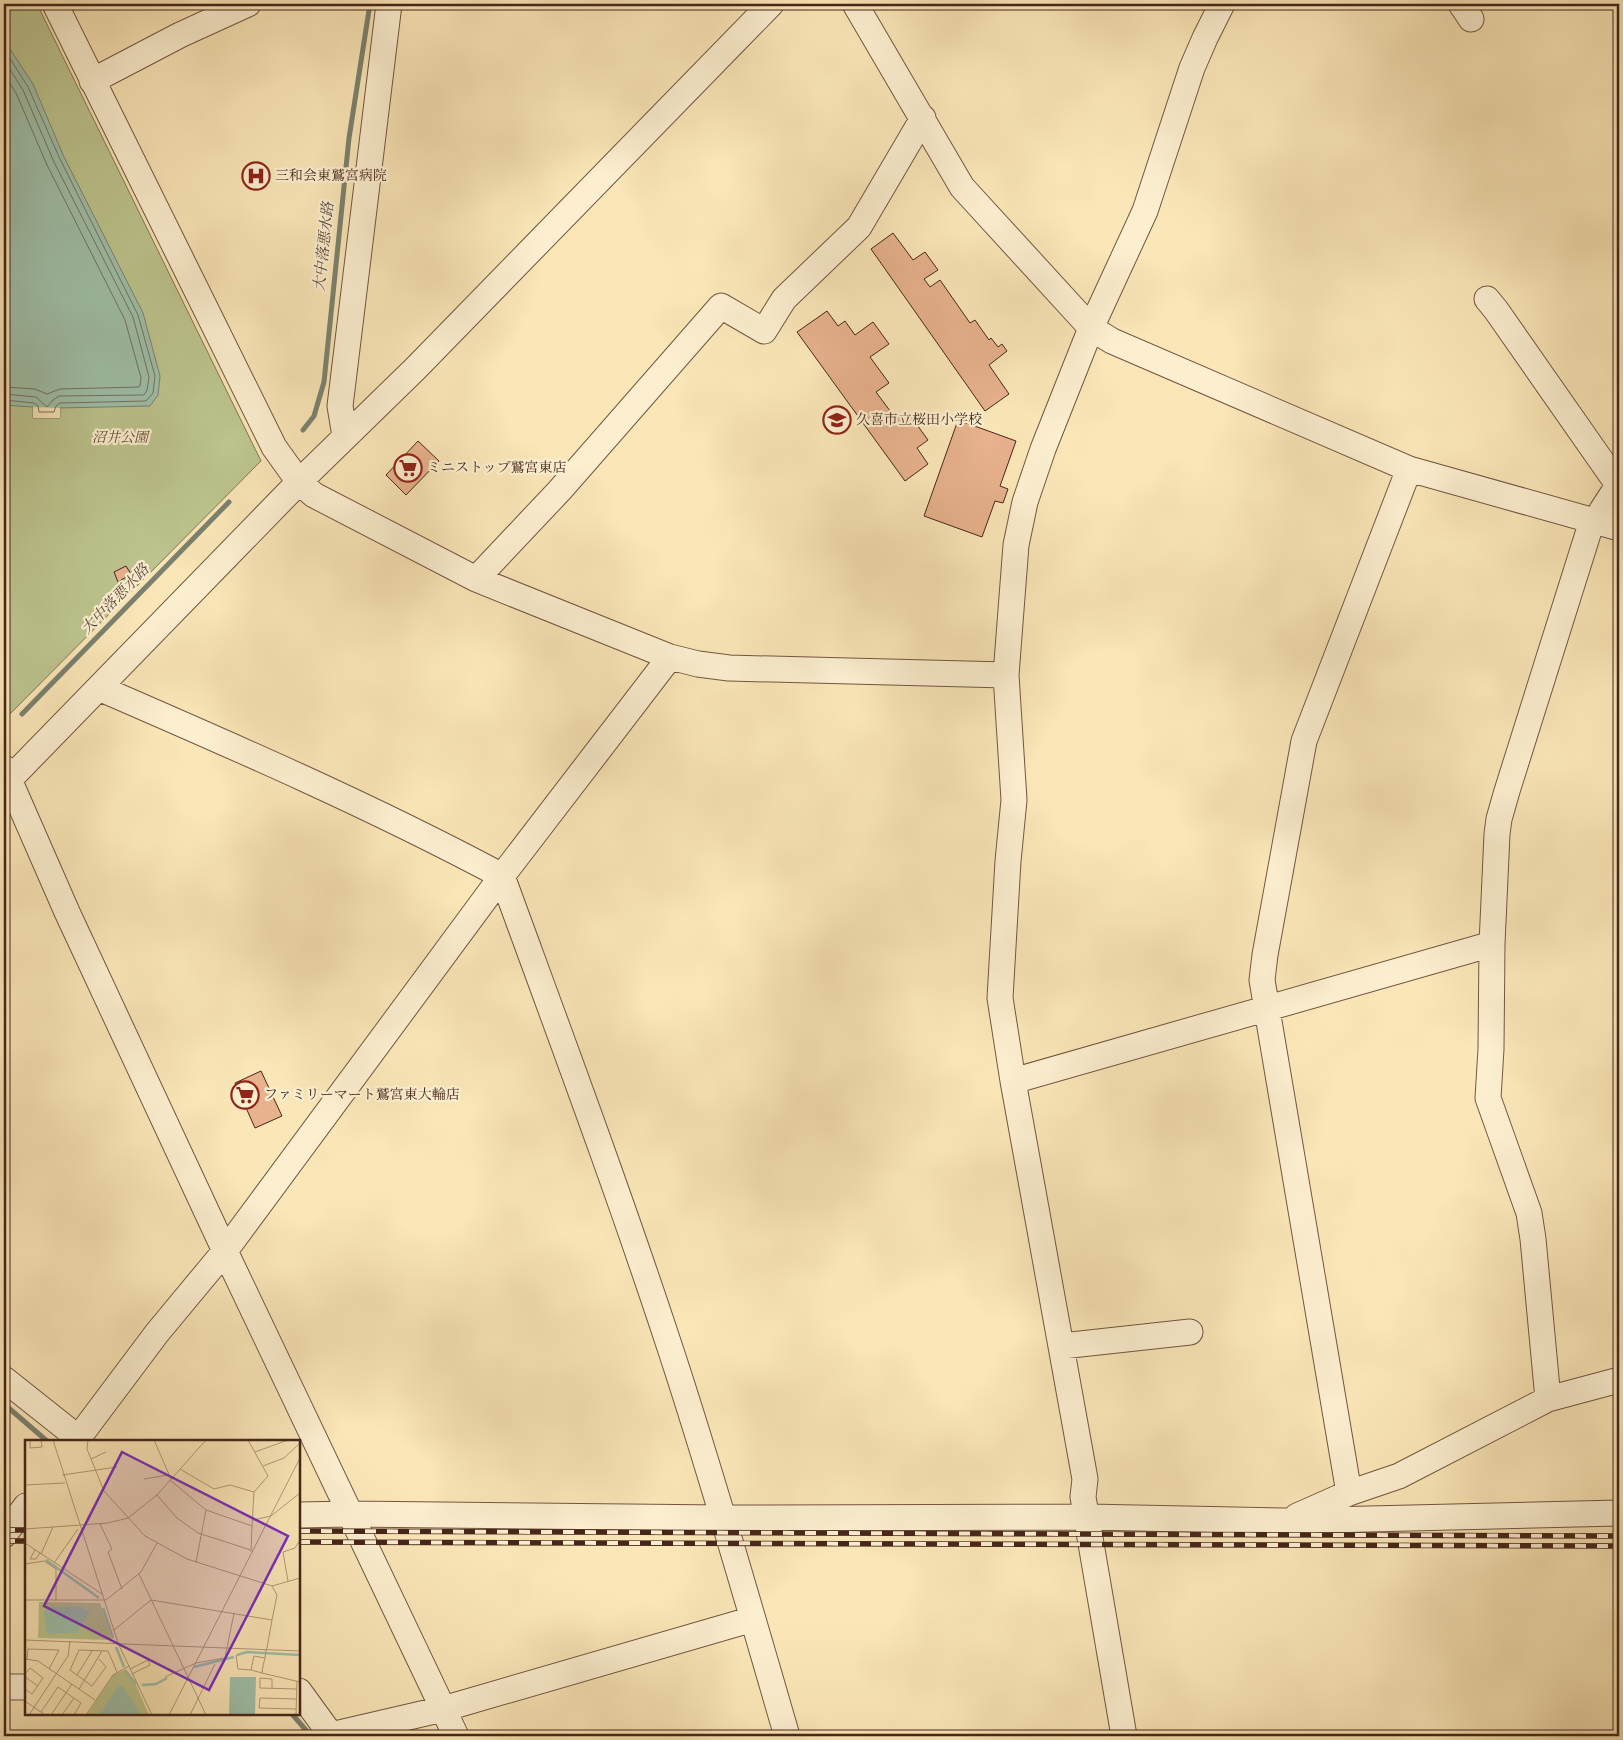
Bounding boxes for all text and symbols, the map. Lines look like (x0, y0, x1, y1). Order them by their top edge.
hospital icon: 三和会東鷲宮病院 (241, 161, 271, 191)
place label: 三和会東鷲宮病院 (275, 168, 387, 183)
water label: 大中落悪水路 (311, 200, 337, 293)
school or university icon: 久喜市立桜田小学校 (822, 405, 852, 435)
place label: 久喜市立桜田小学校 (856, 412, 982, 427)
park label: 沼井公園 (92, 430, 150, 445)
supermarket icon: ミニストップ鷲宮東店 (393, 453, 423, 483)
place label: ミニストップ鷲宮東店 (427, 460, 567, 475)
water label: 大中落悪水路 (78, 560, 153, 638)
supermarket icon: ファミリーマート鷲宮東大輪店 (230, 1080, 260, 1110)
place label: ファミリーマート鷲宮東大輪店 (264, 1087, 460, 1102)
inset map (25, 1440, 300, 1715)

